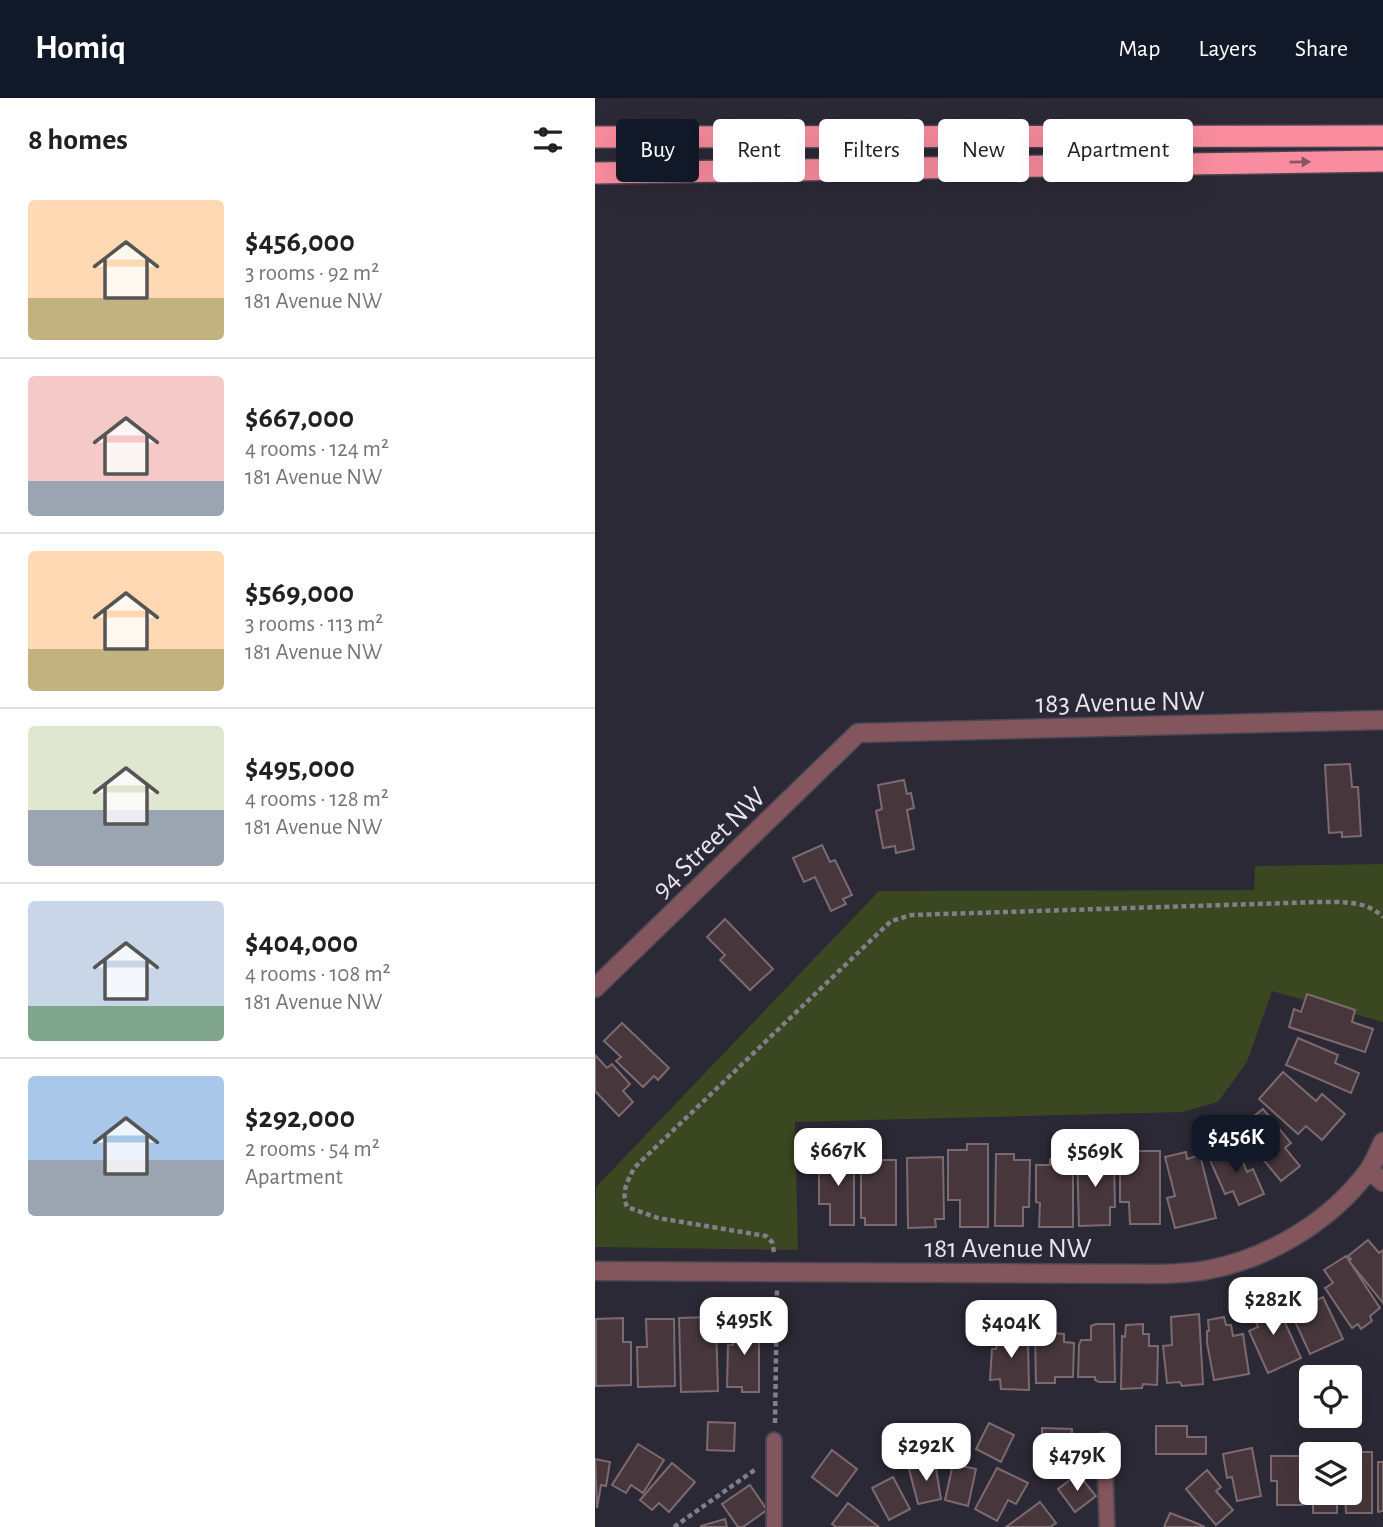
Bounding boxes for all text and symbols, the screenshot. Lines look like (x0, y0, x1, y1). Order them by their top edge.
text: Homiq (35, 32, 126, 65)
text: Map (1118, 37, 1160, 61)
text: Layers (1198, 37, 1257, 61)
text: Share (1295, 37, 1348, 61)
chip: Buy (616, 119, 699, 182)
chip: Rent (713, 119, 805, 182)
chip: Filters (819, 119, 924, 182)
chip: New (938, 119, 1029, 182)
chip: Apartment (1043, 119, 1193, 182)
icon: filters (529, 121, 567, 159)
text: 8 homes (28, 125, 128, 155)
one-way arrow (1289, 156, 1311, 168)
text: $456,000 (245, 227, 355, 257)
icon: home (84, 228, 168, 312)
text: 3 rooms · 92 m² (245, 262, 379, 285)
text: 181 Avenue NW (245, 290, 382, 313)
text: $667,000 (245, 403, 354, 433)
icon: home (84, 404, 168, 488)
text: 4 rooms · 124 m² (245, 438, 389, 461)
text: 181 Avenue NW (245, 466, 382, 489)
text: $569,000 (245, 578, 354, 608)
icon: home (84, 579, 168, 663)
text: 3 rooms · 113 m² (245, 613, 383, 636)
text: 181 Avenue NW (245, 641, 382, 664)
street label: 183 Avenue NW (1035, 688, 1205, 718)
text: $495,000 (245, 753, 355, 783)
icon: home (84, 754, 168, 838)
street label: 94 Street NW (647, 783, 771, 904)
text: 4 rooms · 128 m² (245, 788, 389, 811)
text: 181 Avenue NW (245, 816, 382, 839)
text: $404,000 (245, 928, 358, 958)
icon: home (84, 929, 168, 1013)
text: 4 rooms · 108 m² (245, 963, 391, 986)
text: 181 Avenue NW (245, 991, 382, 1014)
text: $292,000 (245, 1103, 355, 1133)
icon: home (84, 1104, 168, 1188)
pin: $456K (1187, 1116, 1285, 1175)
text: $456K (1208, 1126, 1264, 1149)
pin: $667K (789, 1128, 887, 1188)
pin: $569K (1046, 1130, 1144, 1189)
text: 2 rooms · 54 m² (245, 1138, 380, 1161)
text: $667K (810, 1139, 866, 1162)
text: $569K (1067, 1140, 1123, 1163)
text: Apartment (245, 1166, 343, 1189)
street label: 181 Avenue NW (924, 1235, 1092, 1263)
pin: $282K (1224, 1278, 1322, 1337)
text: $282K (1245, 1288, 1301, 1311)
pin: $495K (695, 1298, 793, 1357)
pin: $404K (962, 1300, 1060, 1360)
text: $495K (716, 1308, 772, 1331)
text: $404K (982, 1311, 1040, 1334)
map controls (1299, 1365, 1362, 1505)
button: locate (1299, 1365, 1362, 1428)
pin: $292K (877, 1424, 975, 1483)
text: $292K (898, 1434, 954, 1457)
pin: $479K (1028, 1434, 1126, 1493)
button: layers (1299, 1442, 1362, 1505)
text: $479K (1049, 1444, 1105, 1467)

